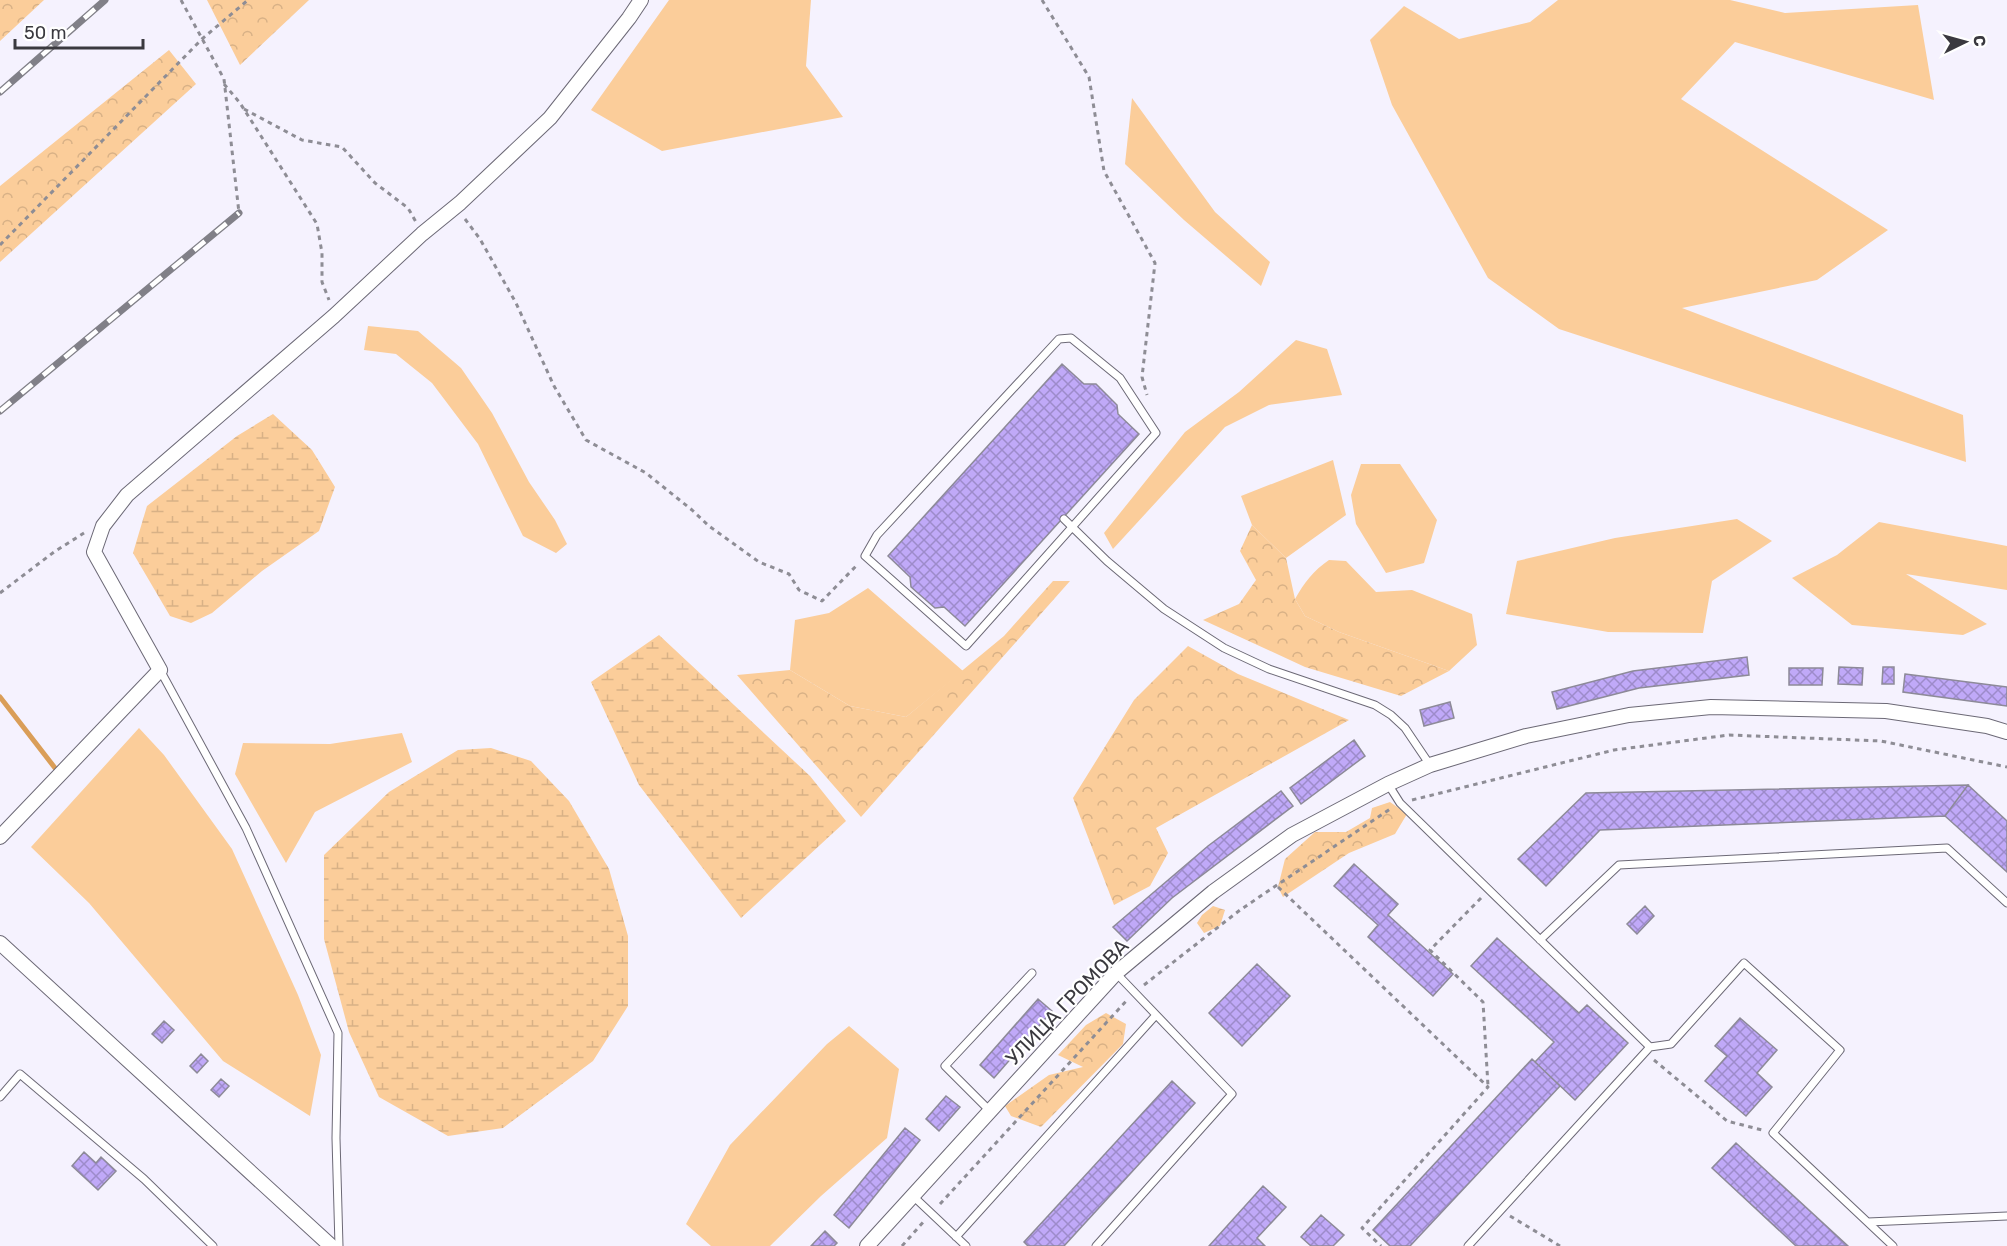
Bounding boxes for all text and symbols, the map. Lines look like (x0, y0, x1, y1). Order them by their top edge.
scale bar (15, 12, 142, 50)
north arrow (1935, 12, 1995, 72)
text: 50 m (24, 22, 67, 44)
text: С (1969, 34, 1989, 47)
street label: УЛИЦА ГРОМОВА (1001, 934, 1133, 1070)

